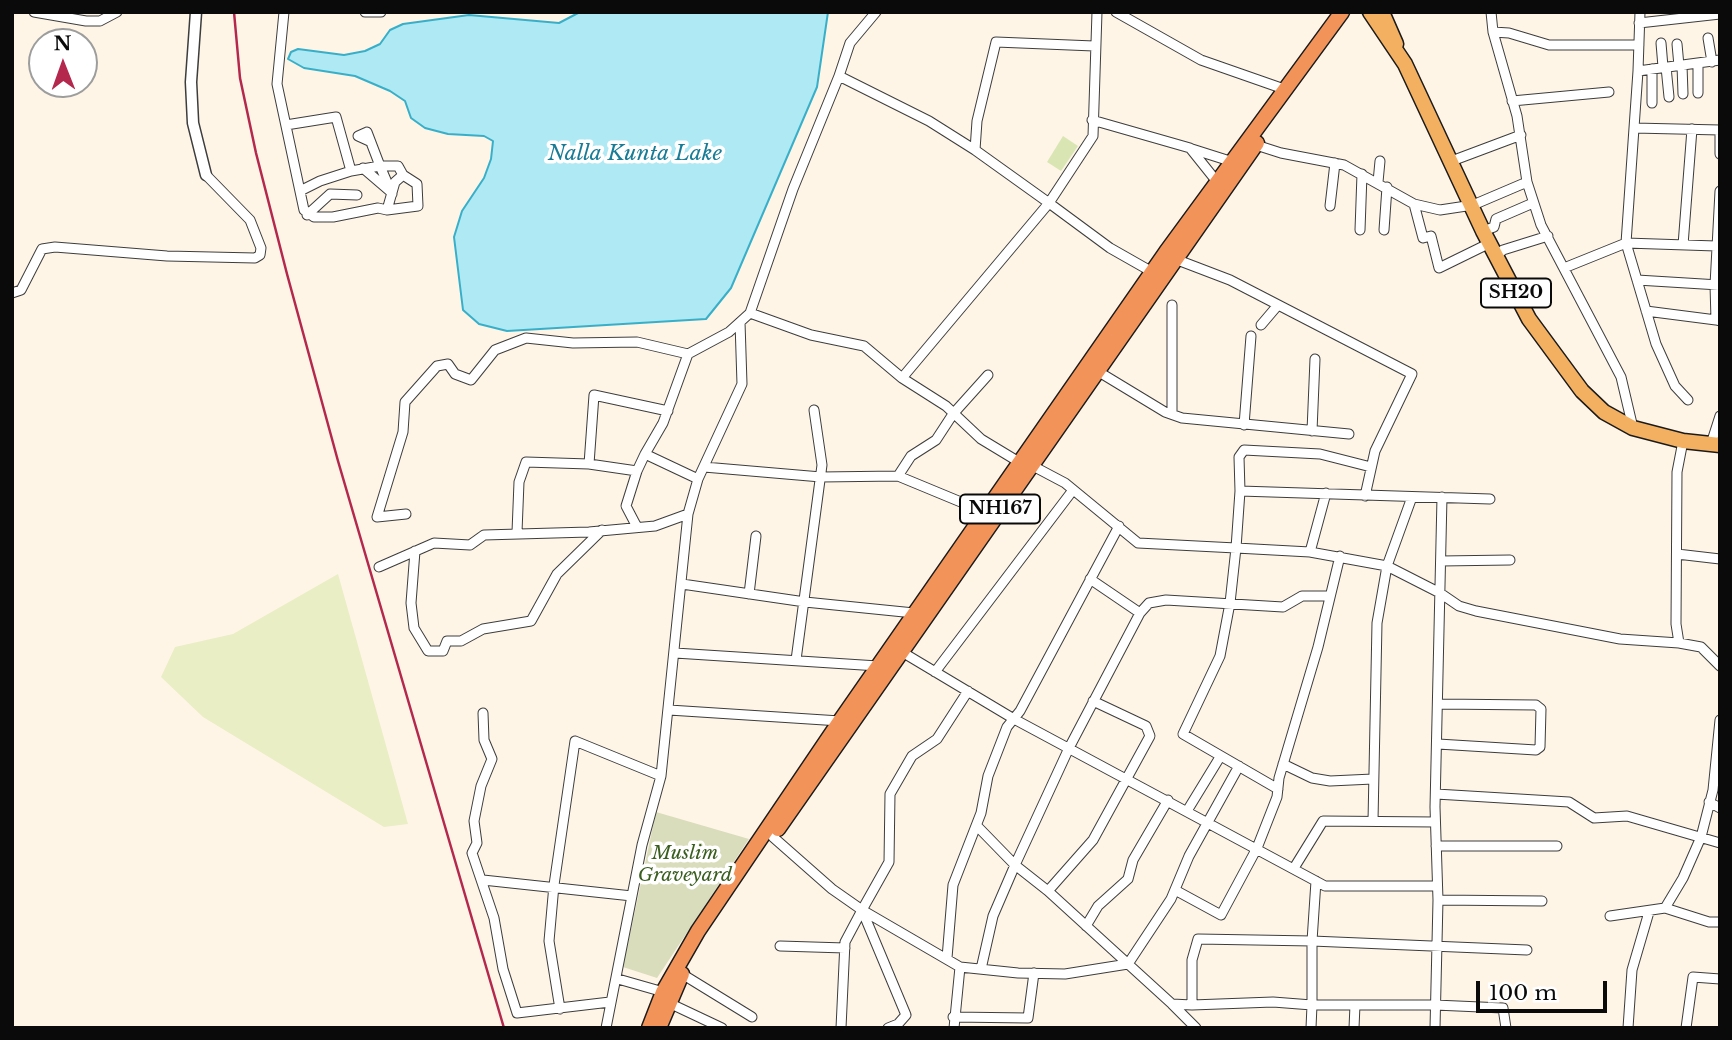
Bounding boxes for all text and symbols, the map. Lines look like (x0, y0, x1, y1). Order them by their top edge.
north arrow (28, 28, 98, 98)
text: N (54, 32, 72, 55)
water label: Nalla Kunta Lake (548, 141, 722, 167)
road number: SH20 (1481, 278, 1551, 307)
road number: NH167 (960, 494, 1040, 524)
park label: Muslim Graveyard (638, 843, 732, 887)
scale bar (1480, 967, 1611, 1011)
text: 100 m (1489, 980, 1557, 1006)

